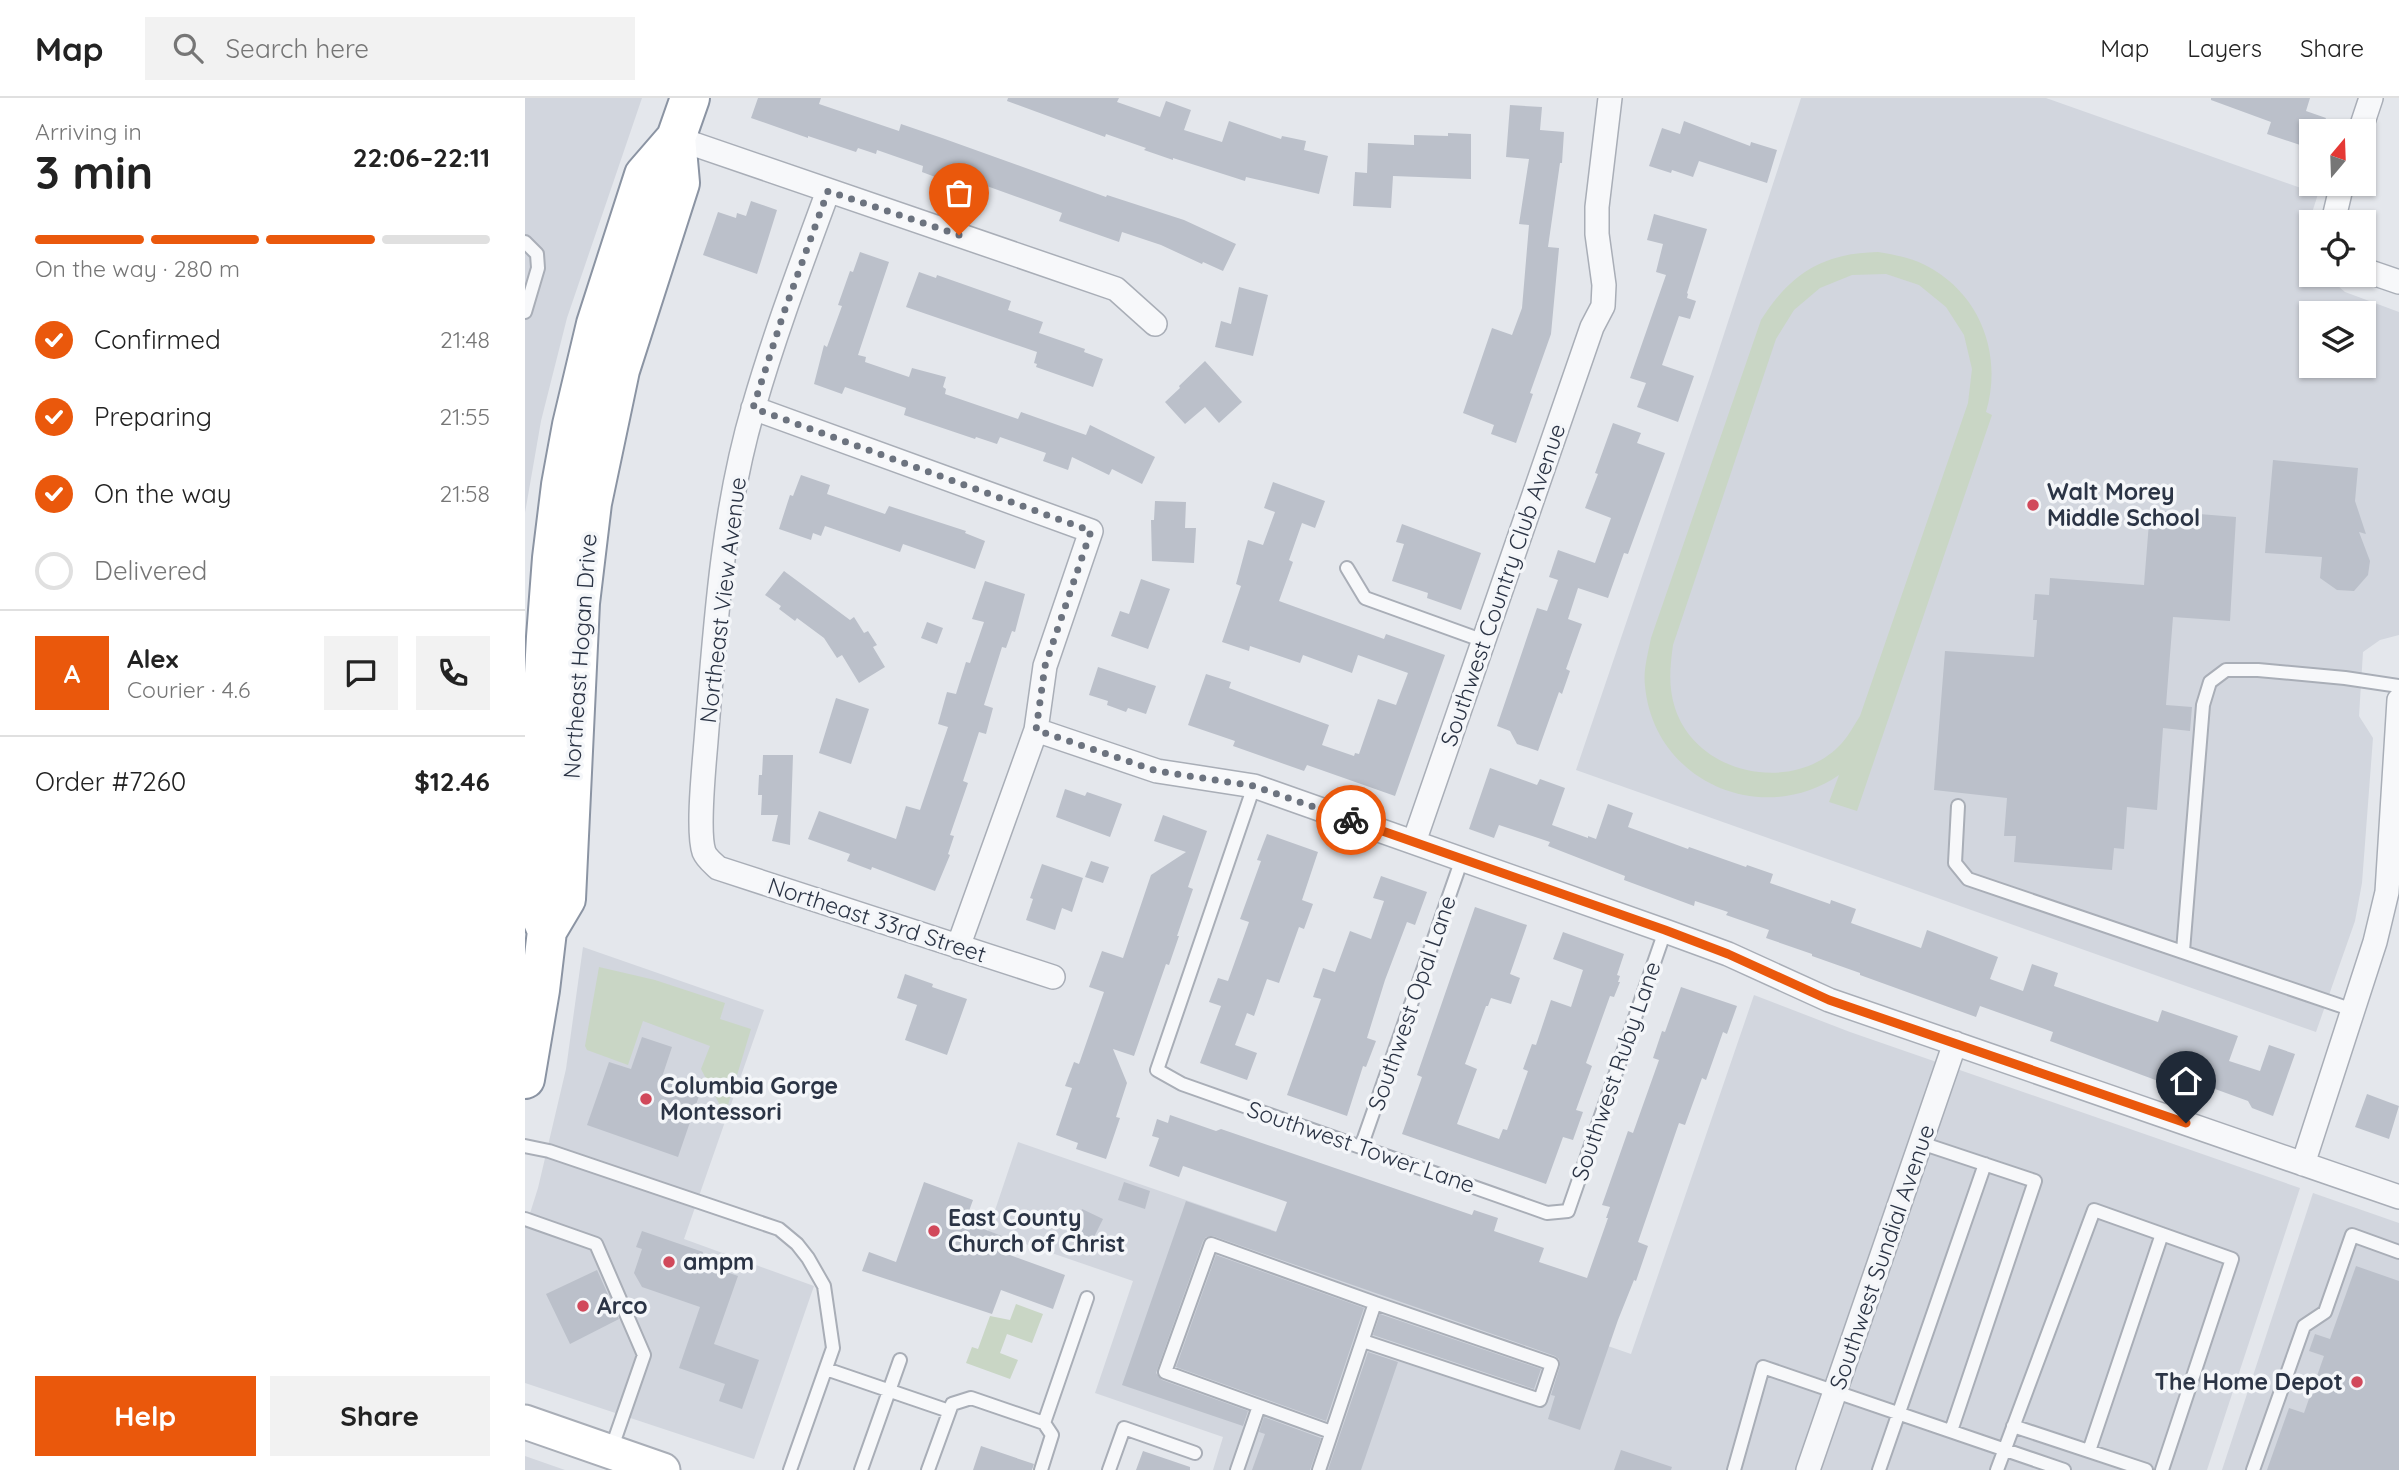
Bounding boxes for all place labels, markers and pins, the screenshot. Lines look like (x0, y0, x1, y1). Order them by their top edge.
pin (929, 163, 989, 235)
place label: Walt Morey Middle School (2047, 477, 2200, 532)
marker: Walt Morey Middle School (2025, 497, 2041, 513)
pin (2156, 1051, 2216, 1123)
place label: Columbia Gorge Montessori (660, 1071, 838, 1126)
marker: Columbia Gorge Montessori (638, 1091, 654, 1107)
place label: East County Church of Christ (948, 1203, 1125, 1258)
marker: East County Church of Christ (926, 1223, 942, 1239)
place label: ampm (683, 1247, 754, 1276)
marker: ampm (661, 1254, 677, 1270)
place label: Arco (597, 1291, 648, 1320)
marker: Arco (575, 1298, 591, 1314)
place label: The Home Depot (2155, 1367, 2343, 1396)
marker: The Home Depot (2349, 1374, 2365, 1390)

